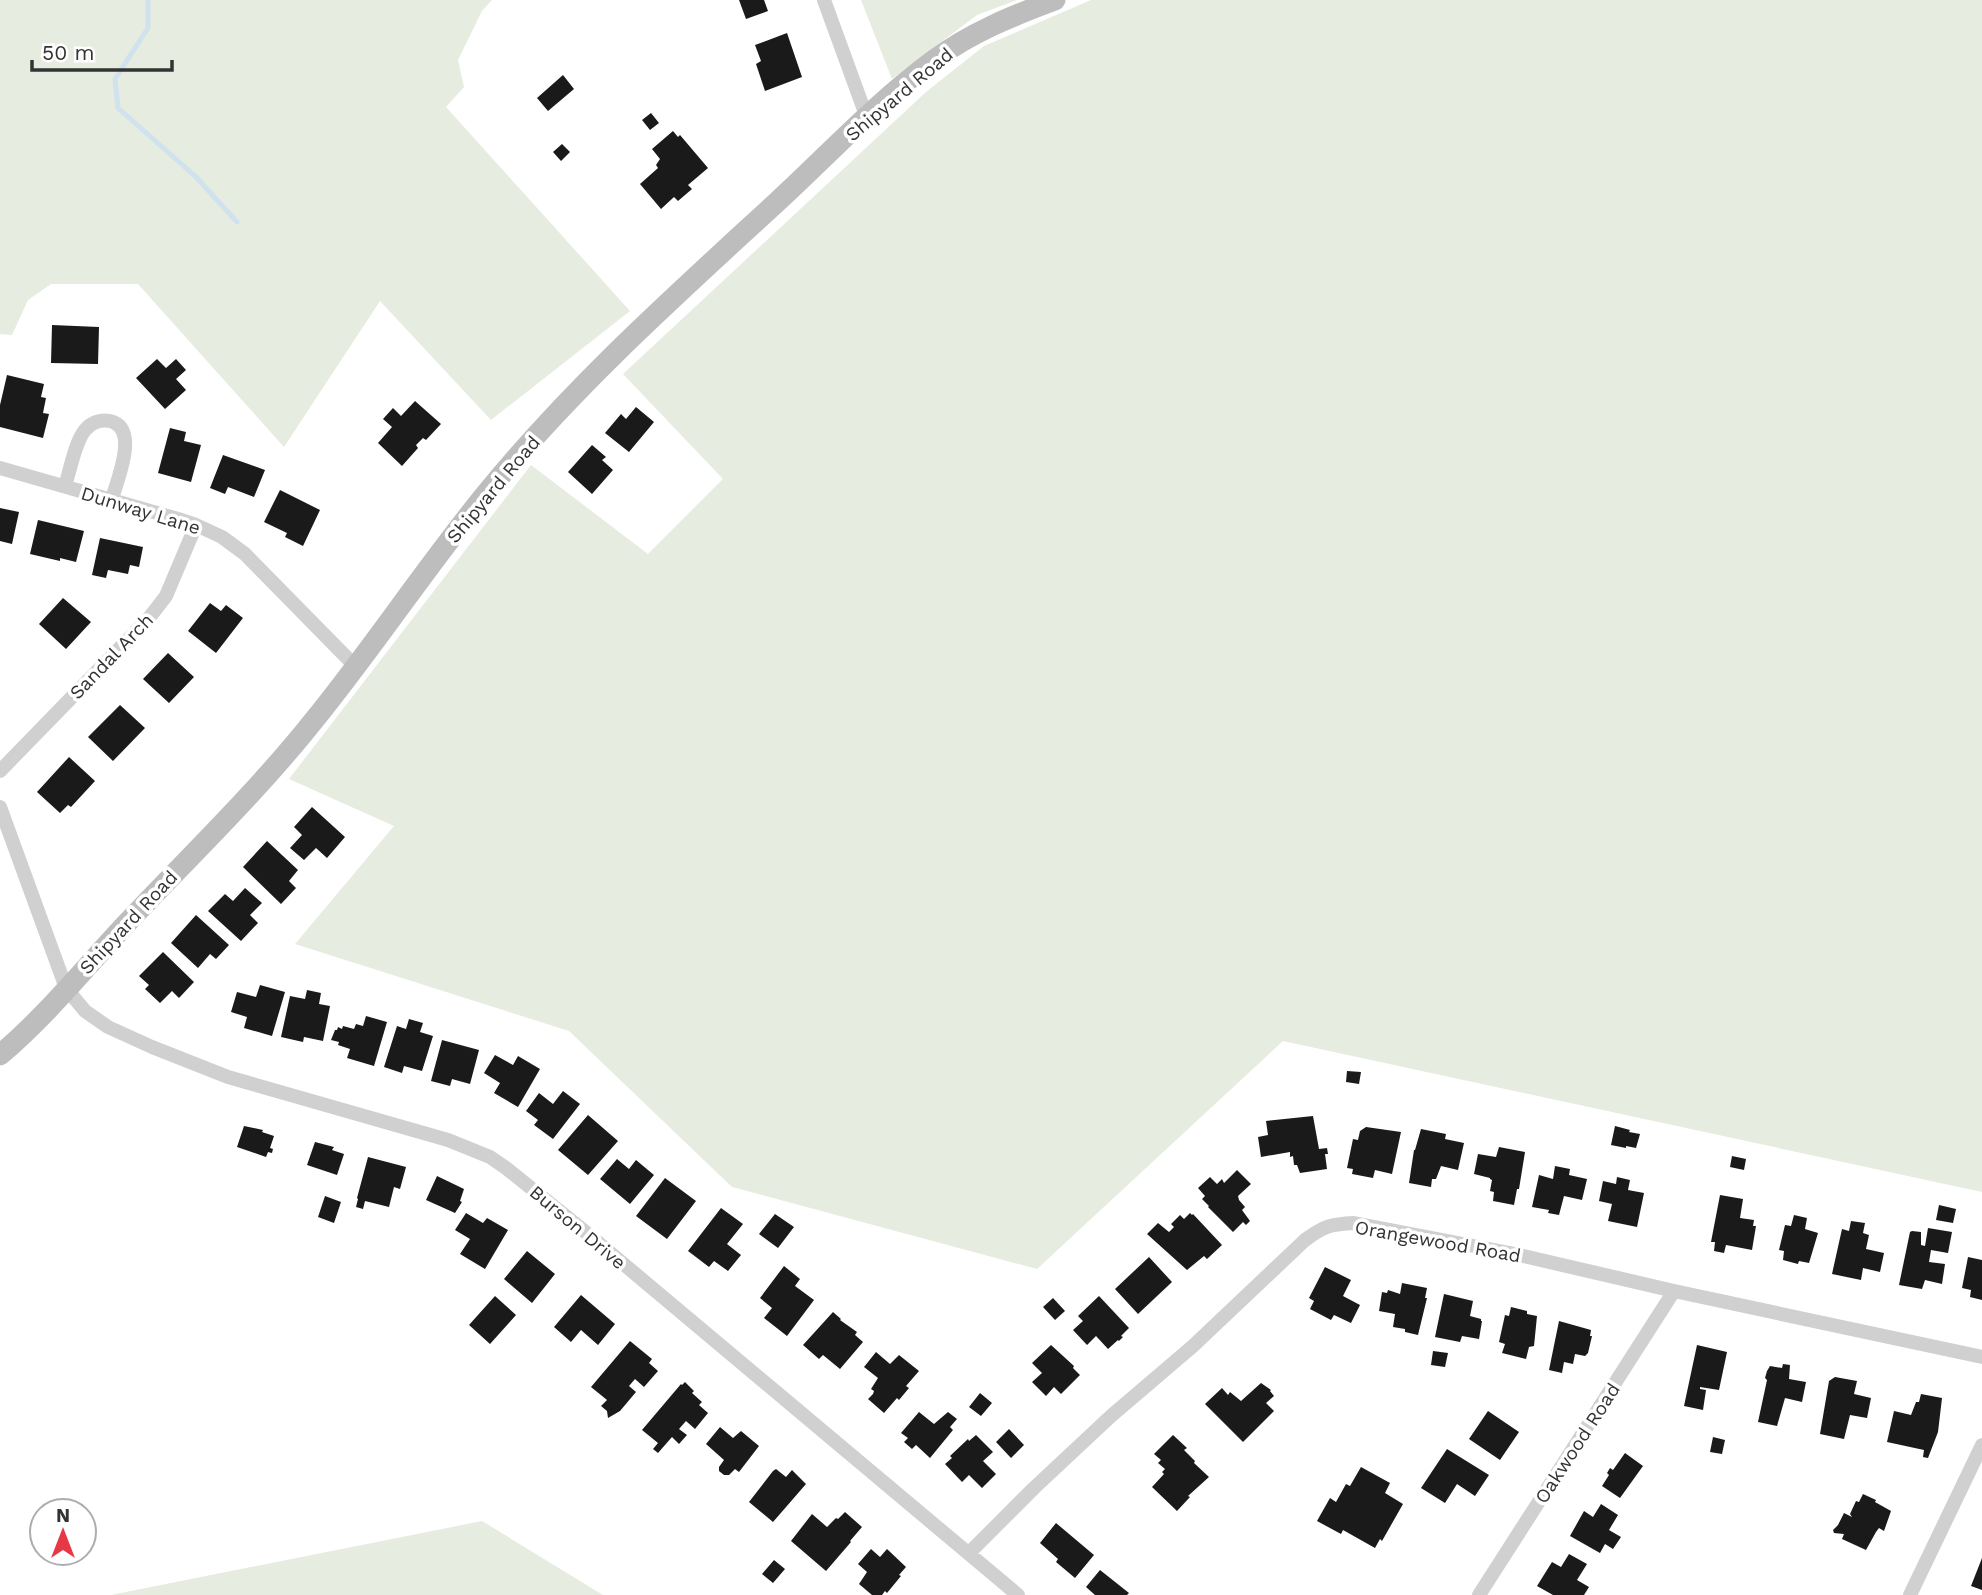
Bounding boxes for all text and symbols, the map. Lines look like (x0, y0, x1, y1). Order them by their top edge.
scale bar (32, 28, 172, 72)
text: 50 m (42, 40, 94, 65)
street label: Shipyard Road (841, 43, 958, 146)
street label: Shipyard Road (442, 431, 545, 548)
street label: Dunway Lane (78, 481, 203, 540)
street label: Sandal Arch (65, 609, 158, 704)
street label: Shipyard Road (75, 866, 182, 979)
street label: Burson Drive (525, 1181, 630, 1274)
street label: Orangewood Road (1353, 1216, 1523, 1267)
street label: Oakwood Road (1530, 1379, 1625, 1508)
north arrow (28, 1497, 98, 1567)
text: N (56, 1504, 70, 1527)

